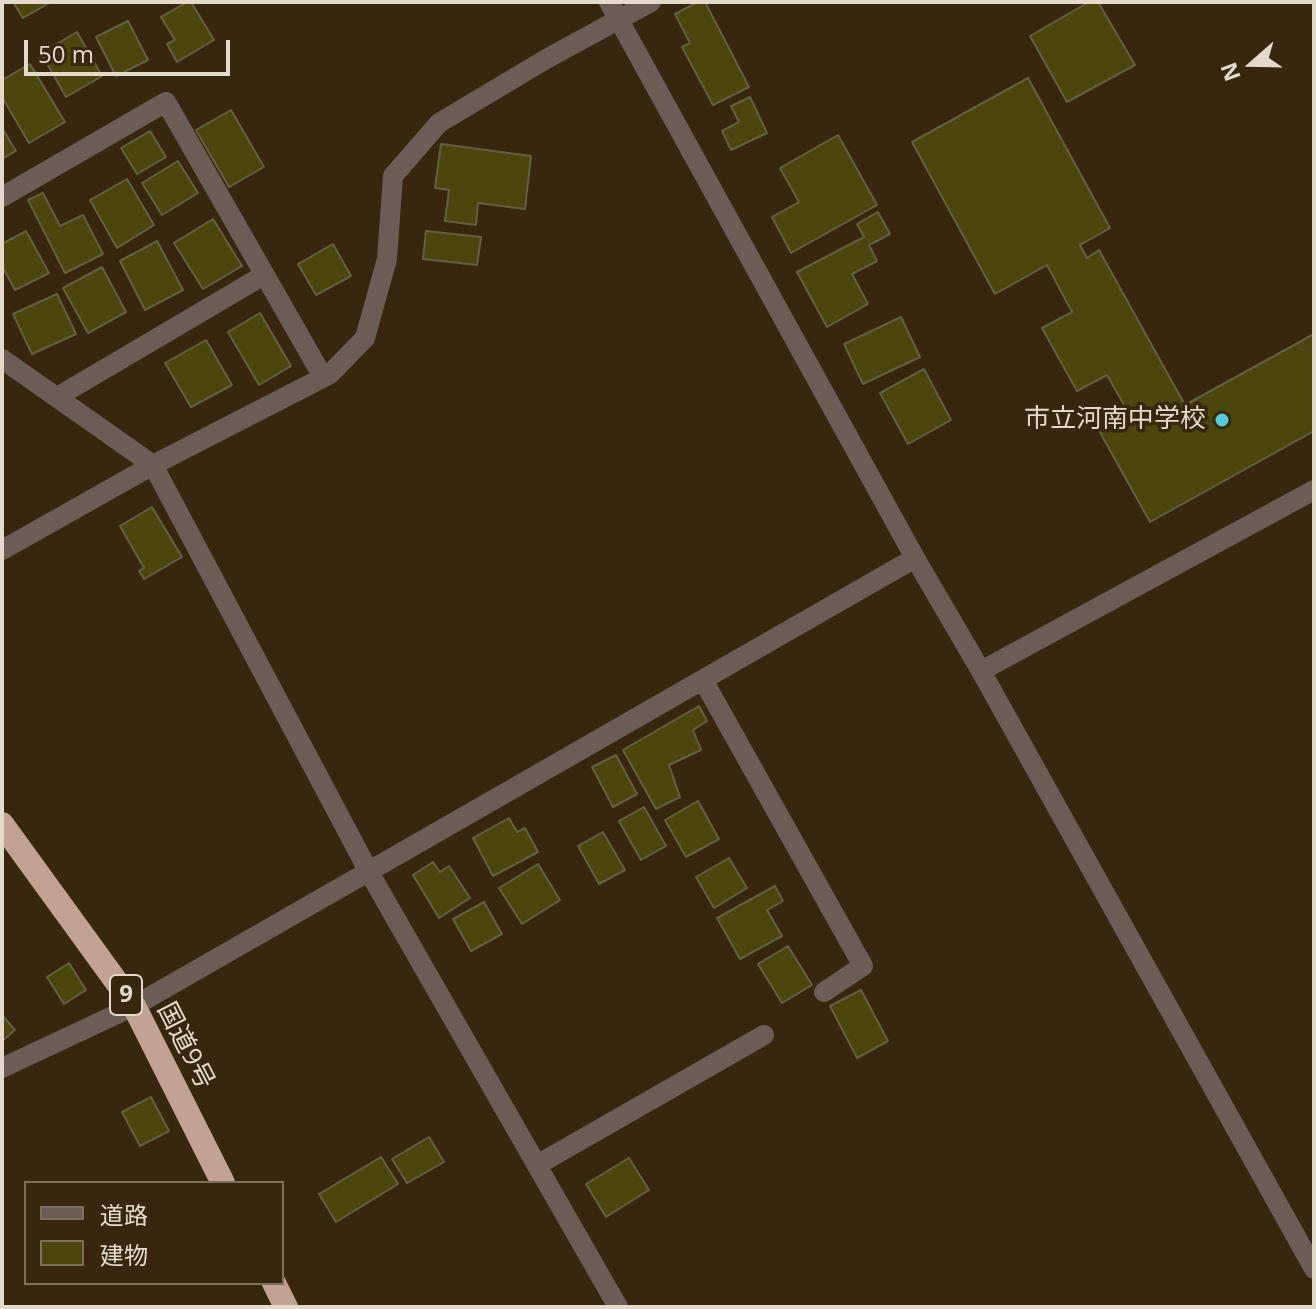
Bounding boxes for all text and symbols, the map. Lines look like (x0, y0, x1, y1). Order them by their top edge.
scale bar (28, 24, 234, 74)
north arrow (1212, 24, 1292, 104)
text: 50 m (38, 37, 94, 70)
text: N (1212, 59, 1247, 86)
place label: 市立河南中学校 (1024, 404, 1206, 436)
marker: 市立河南中学校 (1213, 411, 1231, 429)
road number: 9 (110, 975, 142, 1015)
street label: 国道9号 (150, 998, 220, 1094)
legend (24, 1181, 284, 1285)
text: 道路 (100, 1198, 148, 1231)
text: 建物 (100, 1238, 148, 1271)

